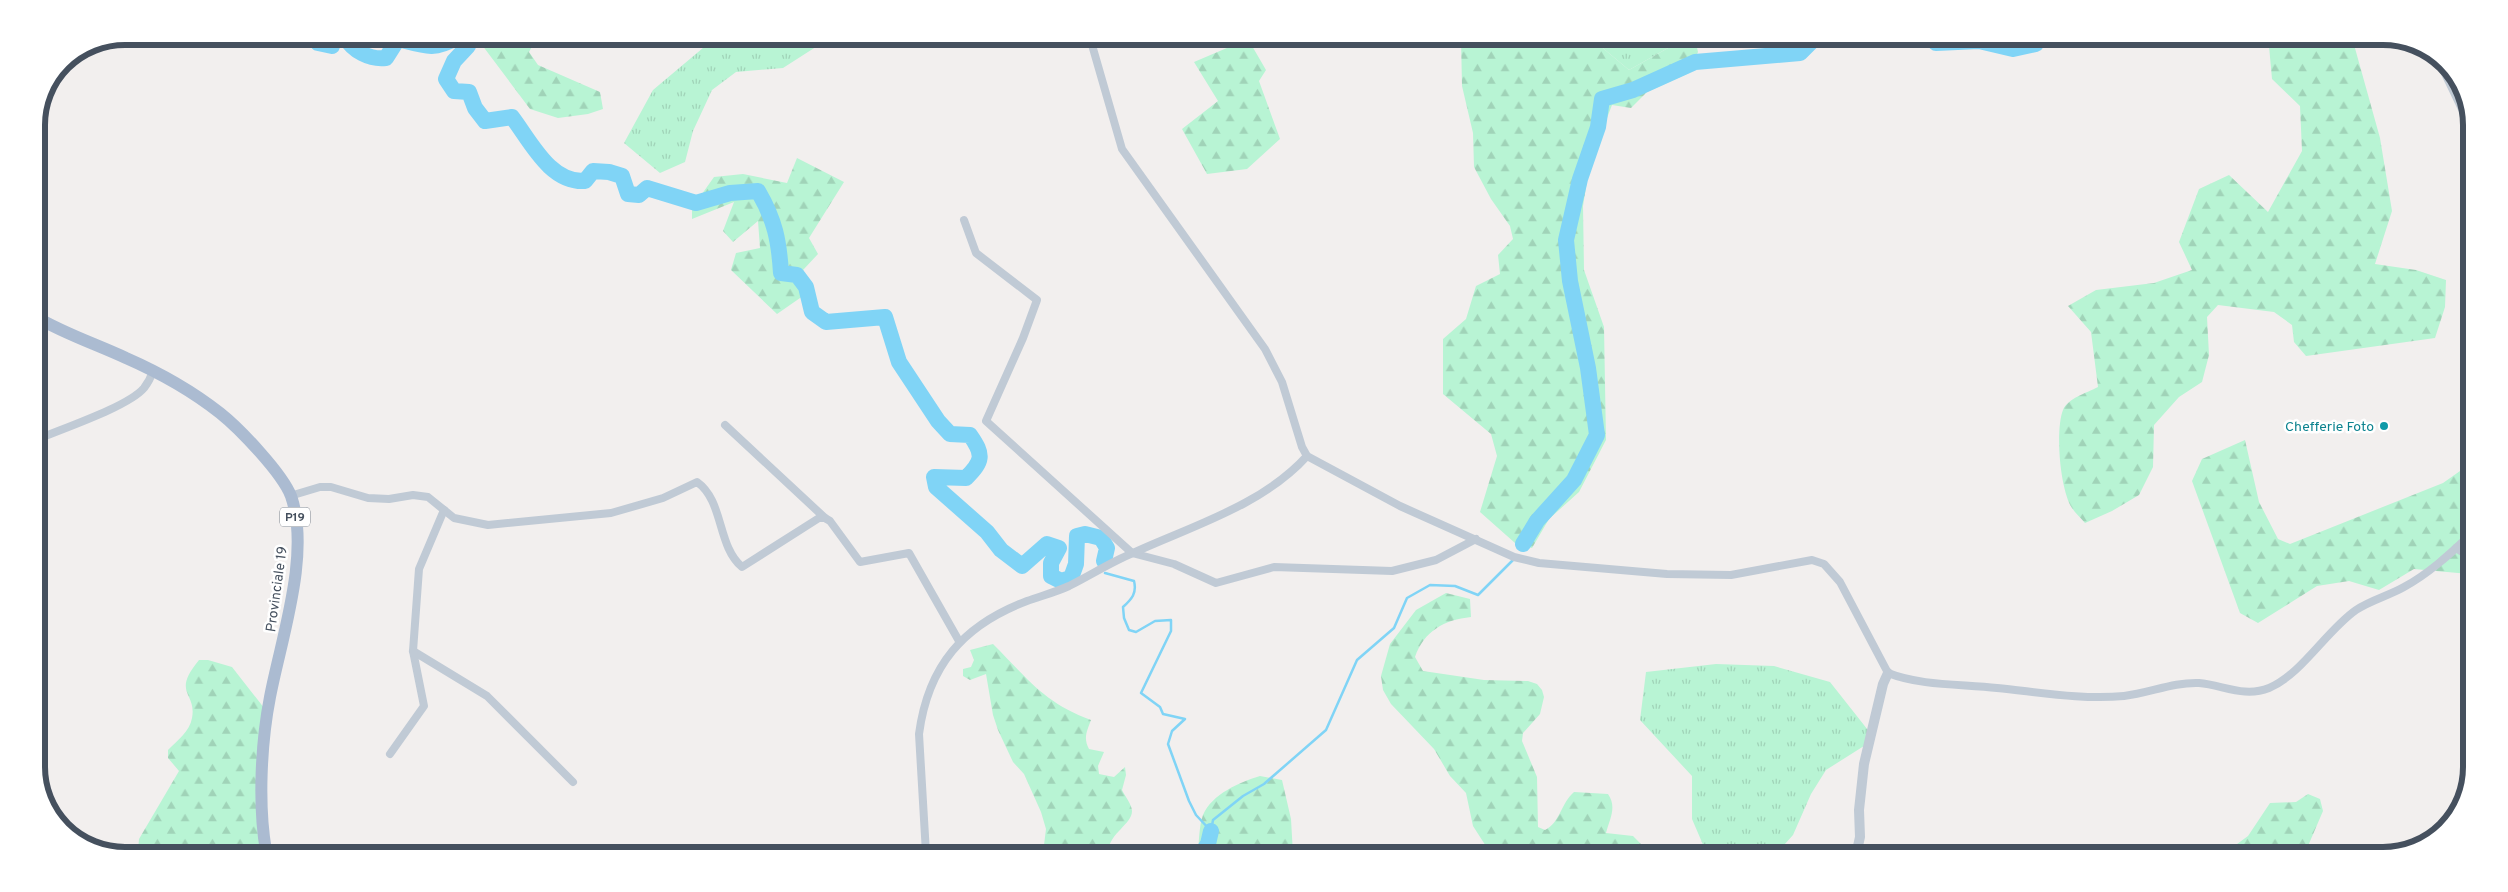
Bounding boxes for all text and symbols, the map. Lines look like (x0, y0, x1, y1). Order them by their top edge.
place label: Chefferie Foto (2285, 419, 2374, 436)
marker: Chefferie Foto (2378, 420, 2390, 432)
road number: P19 (280, 508, 310, 526)
street label: Provinciale 19 (263, 545, 292, 633)

